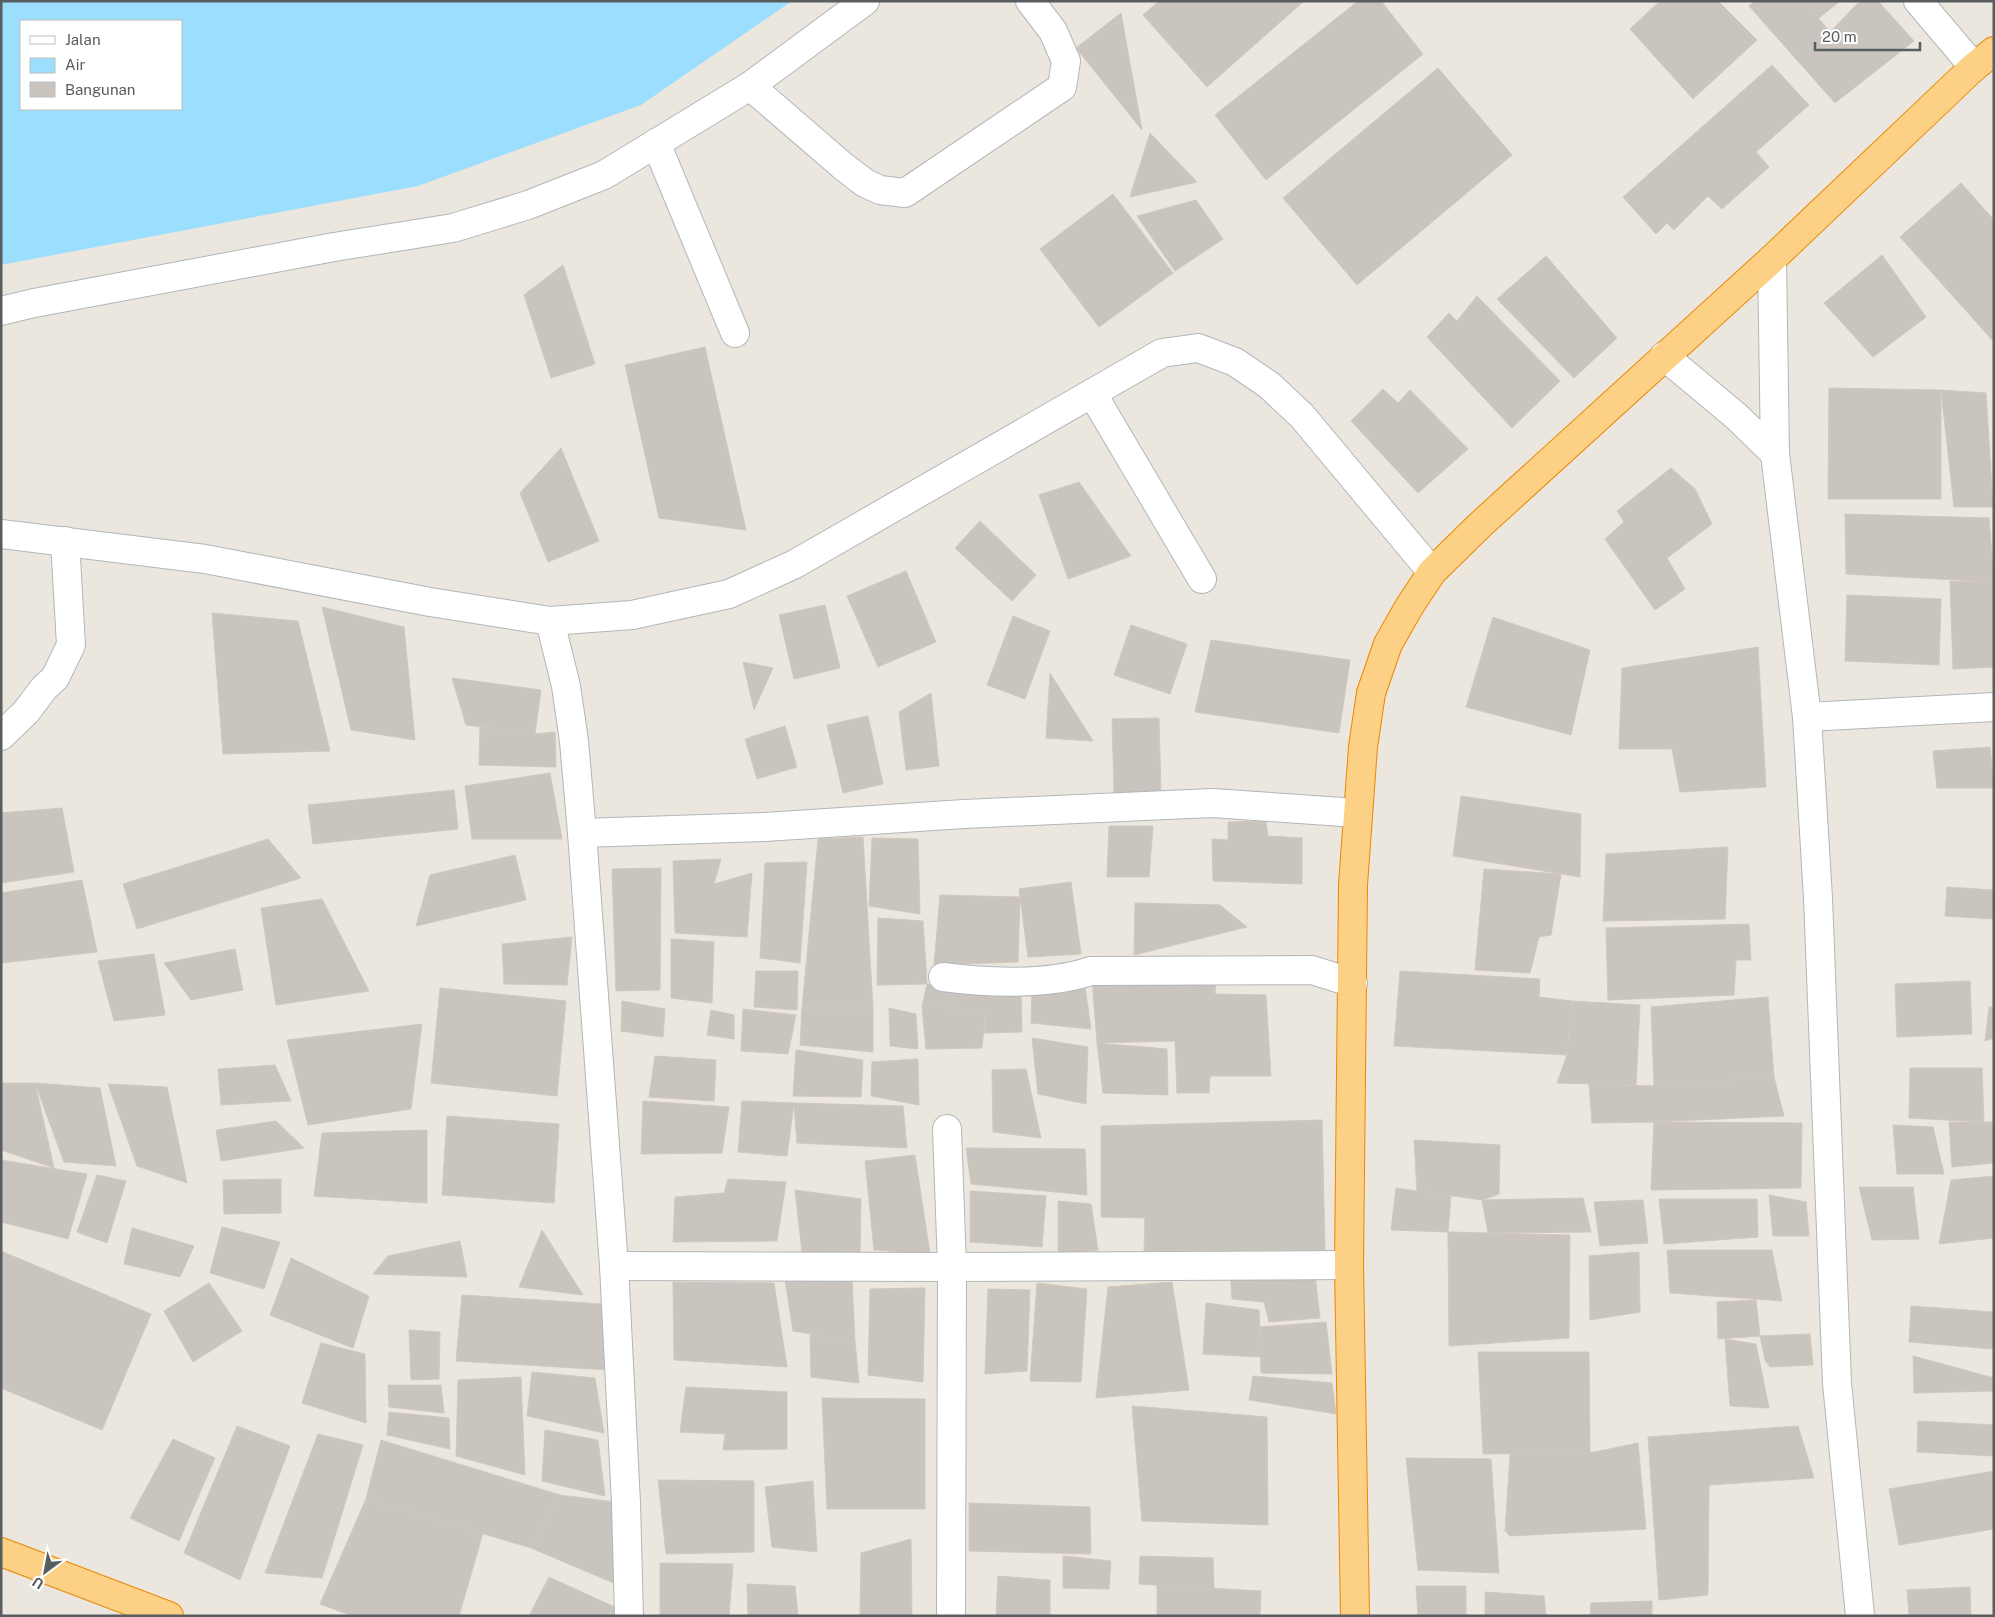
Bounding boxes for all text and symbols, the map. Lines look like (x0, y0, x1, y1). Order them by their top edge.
legend (20, 20, 182, 110)
scale bar (1815, 20, 1920, 52)
text: 20 m (1822, 28, 1857, 45)
text: Jalan (65, 31, 101, 48)
text: Air (65, 56, 85, 73)
text: Bangunan (65, 81, 136, 98)
north arrow (20, 1547, 70, 1597)
text: U (30, 1574, 47, 1592)

